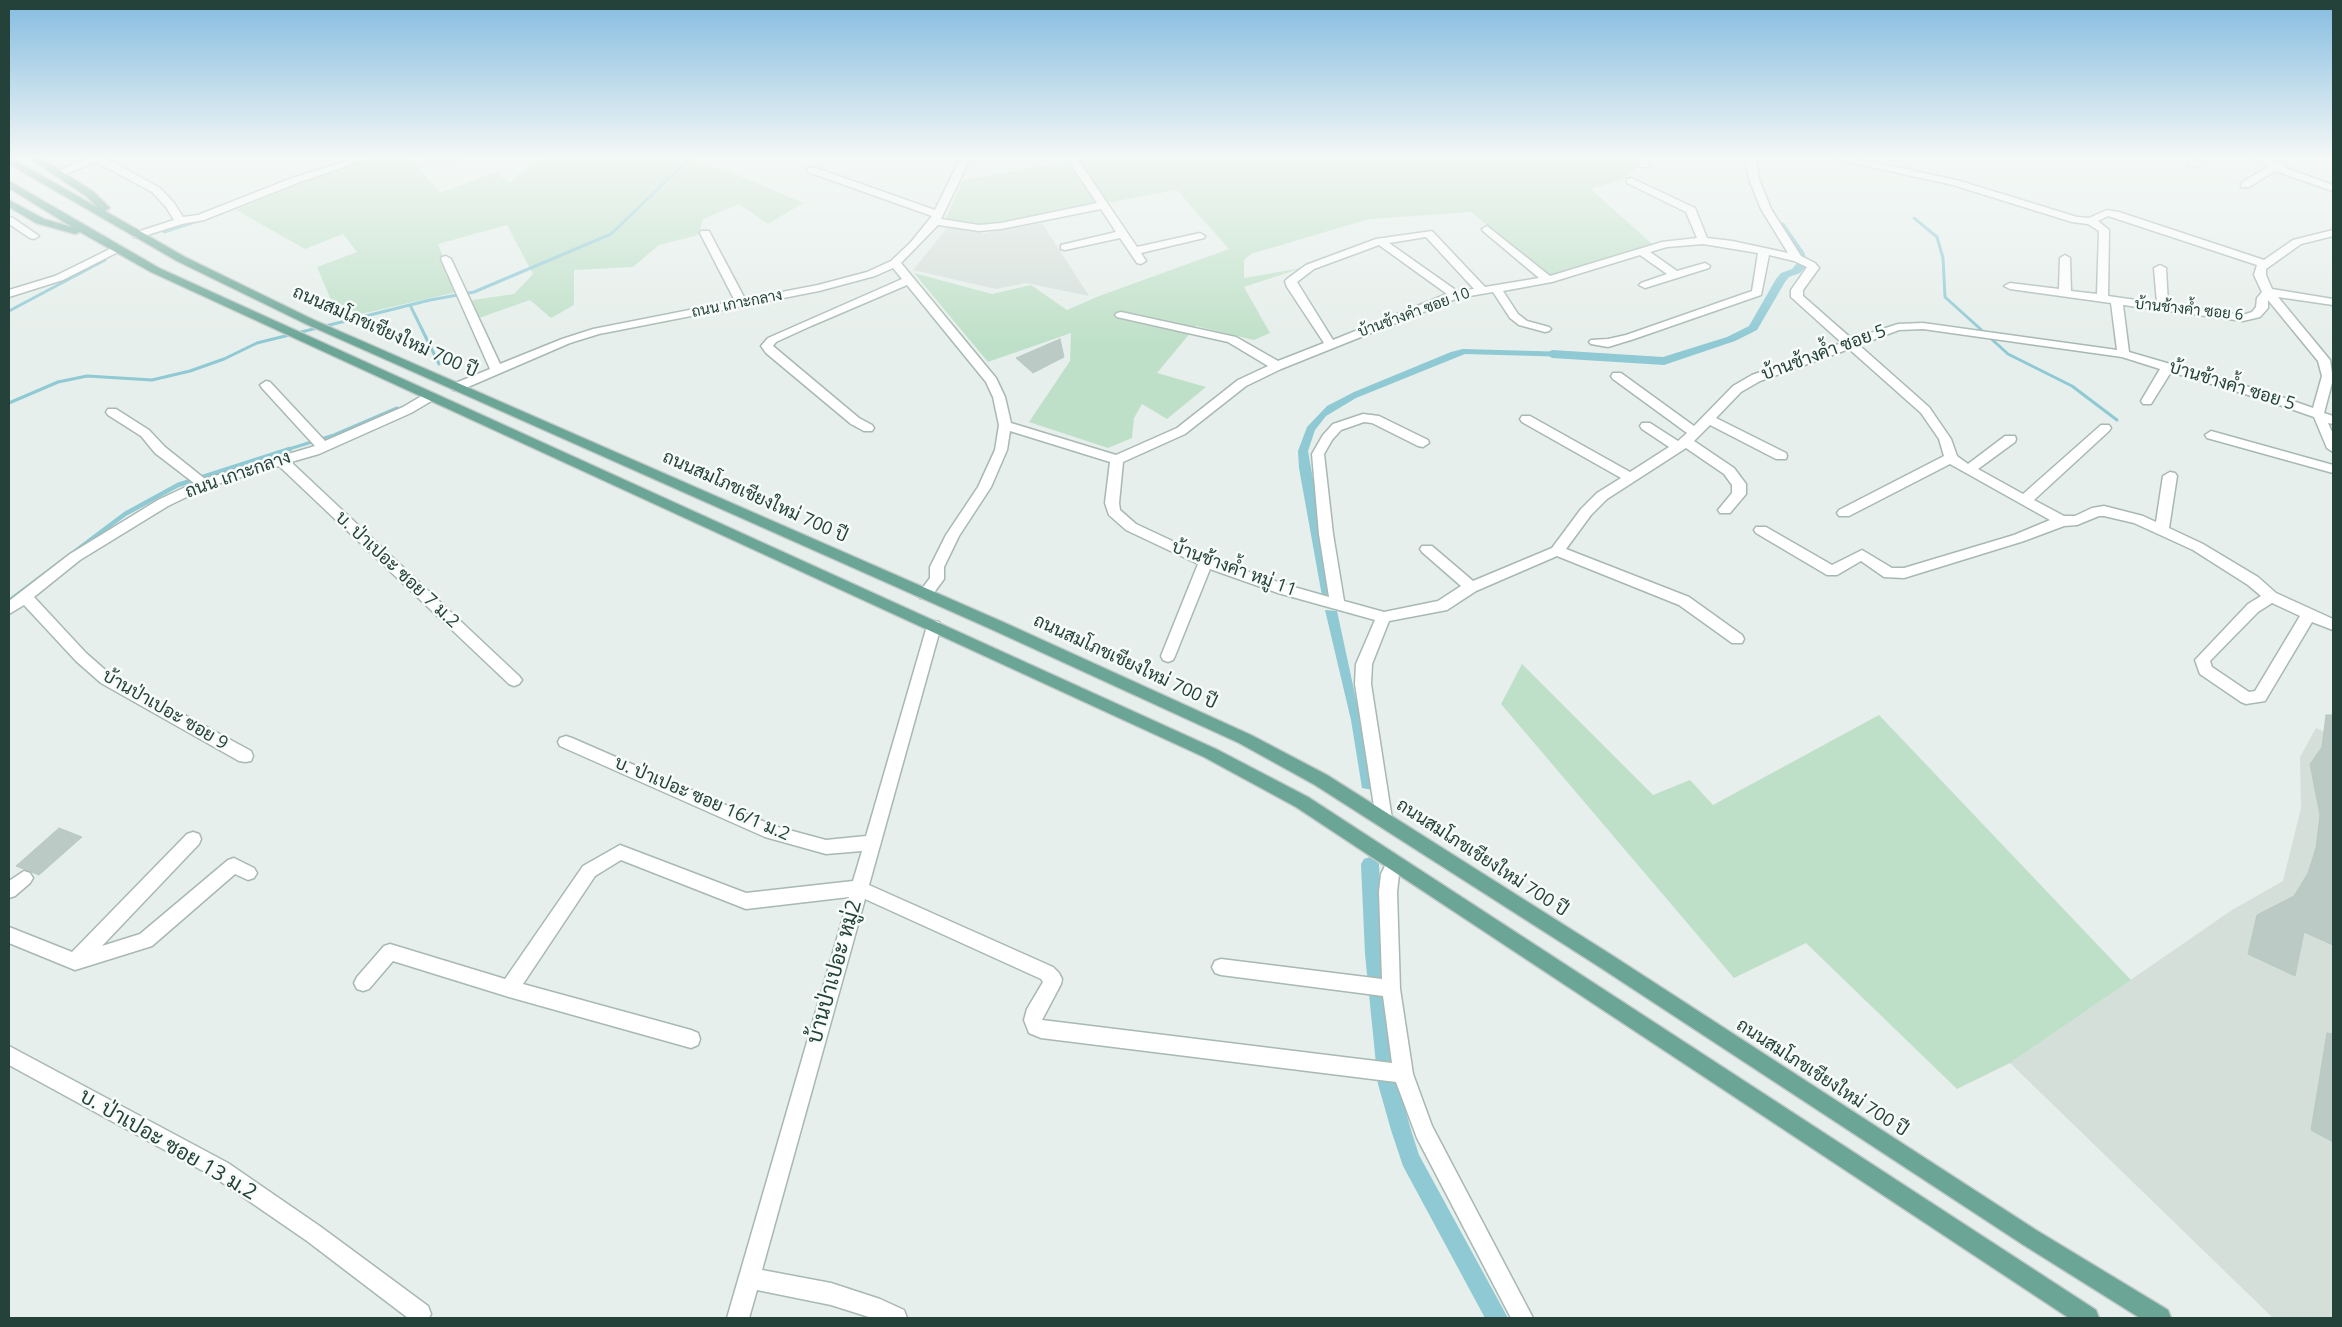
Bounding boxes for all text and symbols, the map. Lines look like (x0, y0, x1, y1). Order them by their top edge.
street label: ถนนสมโภชเชียงใหม่ 700 ปี (289, 281, 481, 383)
street label: บ้านช้างคำ ซอย 10 (1356, 284, 1472, 342)
street label: ถนน เกาะกลาง (690, 286, 784, 322)
street label: บ้านช้างค้ำ ซอย 6 (2134, 295, 2244, 325)
street label: บ้านช้างค้ำ ซอย 5 (1759, 320, 1889, 386)
street label: บ้านช้างค้ำ ซอย 5 (2166, 357, 2298, 415)
street label: ถนนสมโภชเชียงใหม่ 700 ปี (659, 446, 851, 548)
street label: ถนน เกาะกลาง (182, 447, 294, 503)
street label: บ. ป่าเปอะ ซอย 7 ม.2 (331, 507, 463, 633)
street label: บ้านช้างค้ำ หมู่ 11 (1168, 536, 1300, 602)
street label: ถนนสมโภชเชียงใหม่ 700 ปี (1030, 610, 1220, 714)
street label: บ้านป่าเปอะ ซอย 9 (98, 665, 232, 755)
street label: บ. ป่าเปอะ ซอย 16/1 ม.2 (611, 752, 793, 846)
street label: ถนนสมโภชเชียงใหม่ 700 ปี (1392, 794, 1572, 922)
street label: บ้านป่าเปอะ หมู่2 (802, 897, 868, 1047)
street label: ถนนสมโภชเชียงใหม่ 700 ปี (1732, 1014, 1912, 1142)
street label: บ. ป่าเปอะ ซอย 13 ม.2 (75, 1084, 261, 1206)

